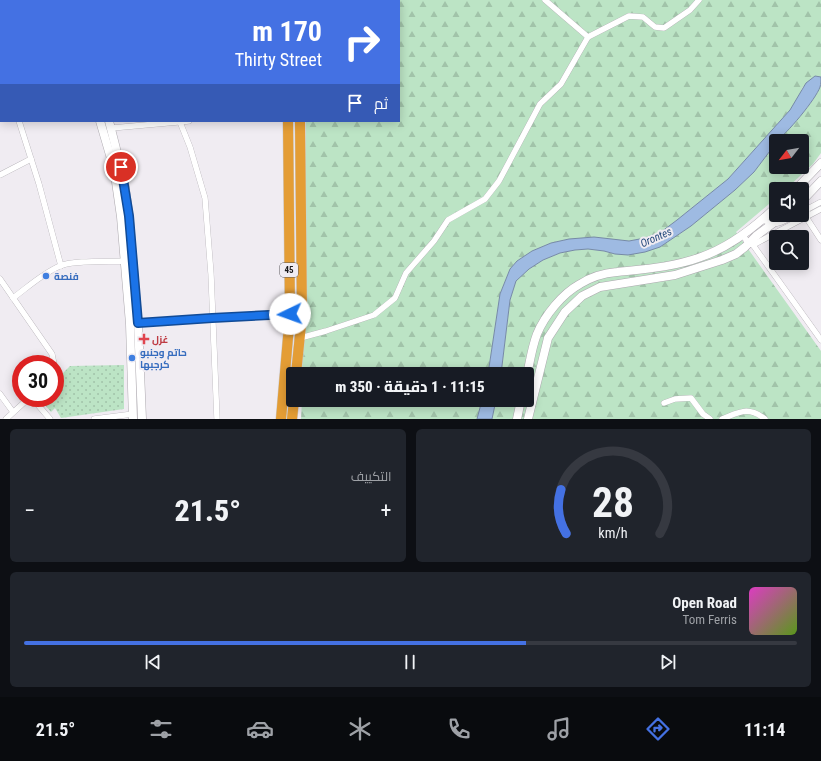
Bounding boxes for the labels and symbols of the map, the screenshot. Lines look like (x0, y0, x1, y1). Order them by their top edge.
north arrow (769, 134, 809, 174)
pin (104, 150, 138, 184)
water label: Orontes (638, 225, 674, 250)
road number: 45 (280, 263, 298, 277)
marker: فنصة (41, 271, 51, 281)
place label: فنصة (54, 271, 79, 282)
position arrow (269, 293, 311, 335)
marker: غزل (139, 334, 149, 344)
place label: غزل (152, 334, 168, 346)
place label: حاتم وجنبو كرجبها (140, 347, 187, 371)
marker: حاتم وجنبو كرجبها (127, 353, 137, 363)
speed limit sign: 30 (12, 355, 64, 407)

